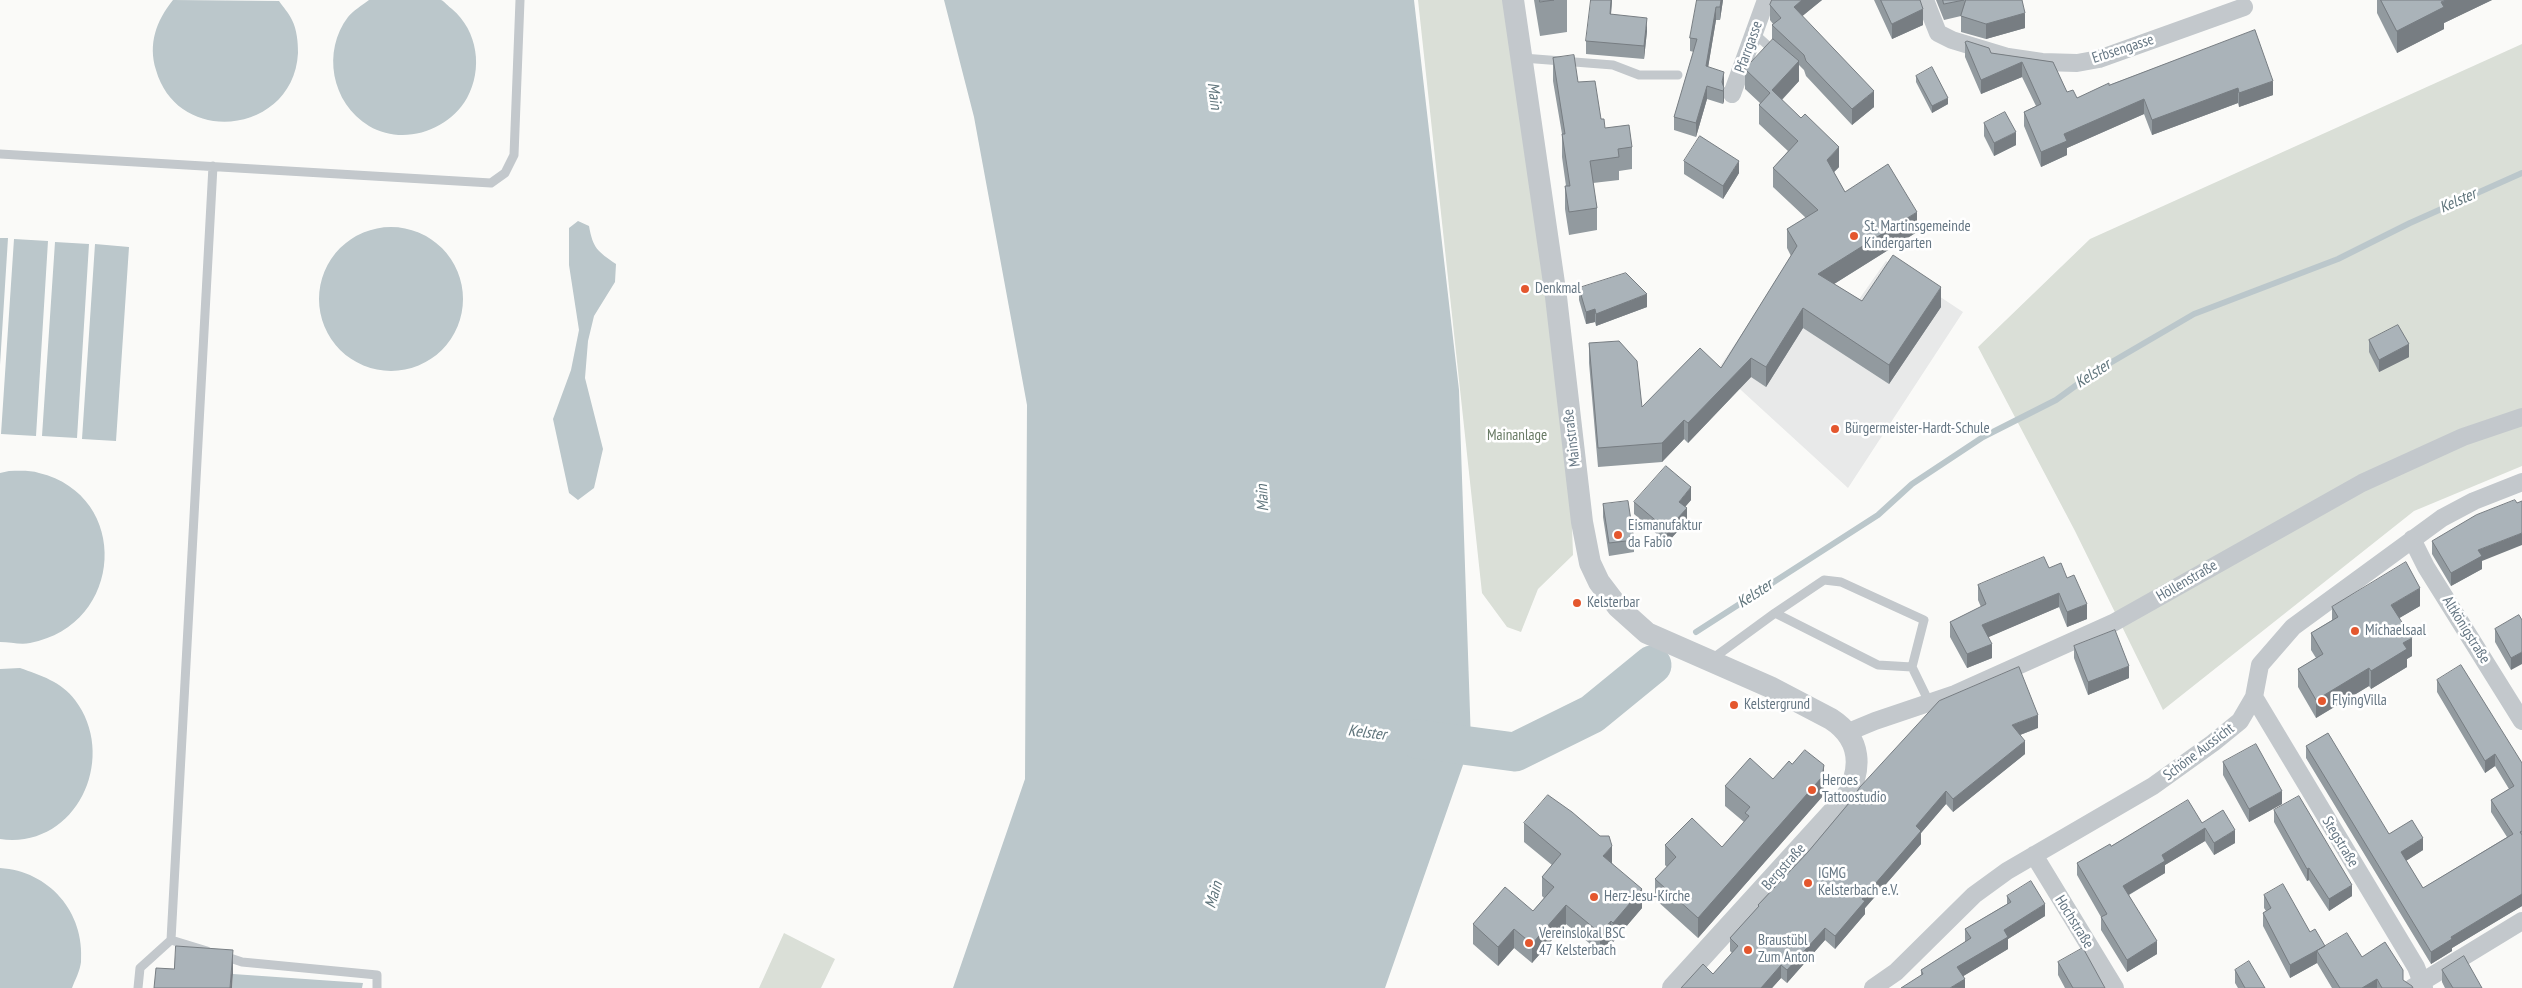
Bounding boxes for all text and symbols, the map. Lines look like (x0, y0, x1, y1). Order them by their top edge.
street label: Pfarrgasse (1731, 19, 1767, 75)
street label: Erbsengasse (2090, 31, 2156, 67)
water label: Main (1203, 81, 1225, 111)
water label: Kelster (2437, 184, 2479, 218)
place label: St. Martinsgemeinde Kindergarten (1864, 218, 1971, 253)
marker: St. Martinsgemeinde Kindergarten (1848, 230, 1860, 242)
place label: Denkmal (1535, 280, 1581, 298)
marker: Denkmal (1519, 283, 1531, 295)
water label: Kelster (2072, 356, 2114, 392)
street label: Mainstraße (1560, 408, 1584, 468)
place label: Bürgermeister-Hardt-Schule (1845, 420, 1990, 438)
marker: Bürgermeister-Hardt-Schule (1829, 423, 1841, 435)
park label: Mainanlage (1487, 427, 1547, 445)
water label: Main (1253, 484, 1273, 512)
place label: Eismanufaktur da Fabio (1628, 517, 1702, 552)
marker: Eismanufaktur da Fabio (1612, 529, 1624, 541)
street label: Höllenstraße (2153, 556, 2221, 606)
water label: Kelster (1734, 576, 1776, 612)
street label: Altkönigstraße (2438, 593, 2494, 667)
place label: Kelsterbar (1587, 594, 1639, 612)
marker: Kelsterbar (1571, 597, 1583, 609)
place label: Michaelsaal (2365, 622, 2426, 640)
marker: Michaelsaal (2349, 625, 2361, 637)
place label: FlyingVilla (2332, 692, 2387, 710)
marker: FlyingVilla (2316, 695, 2328, 707)
place label: Kelstergrund (1744, 696, 1810, 714)
marker: Kelstergrund (1728, 699, 1740, 711)
street label: Schöne Aussicht (2160, 720, 2238, 784)
water label: Kelster (1347, 721, 1387, 745)
place label: Heroes Tattoostudio (1822, 772, 1886, 807)
marker: Heroes Tattoostudio (1806, 784, 1818, 796)
street label: Stegstraße (2318, 813, 2362, 871)
street label: Bergstraße (1758, 840, 1810, 894)
place label: IGMG Kelsterbach e.V. (1818, 865, 1899, 900)
marker: IGMG Kelsterbach e.V. (1802, 877, 1814, 889)
water label: Main (1201, 879, 1227, 911)
place label: Herz-Jesu-Kirche (1604, 888, 1690, 906)
marker: Herz-Jesu-Kirche (1588, 891, 1600, 903)
street label: Hochstraße (2051, 892, 2097, 952)
place label: Vereinslokal BSC 47 Kelsterbach (1539, 925, 1625, 960)
place label: Braustübl Zum Anton (1758, 932, 1815, 967)
marker: Vereinslokal BSC 47 Kelsterbach (1523, 937, 1535, 949)
marker: Braustübl Zum Anton (1742, 944, 1754, 956)

